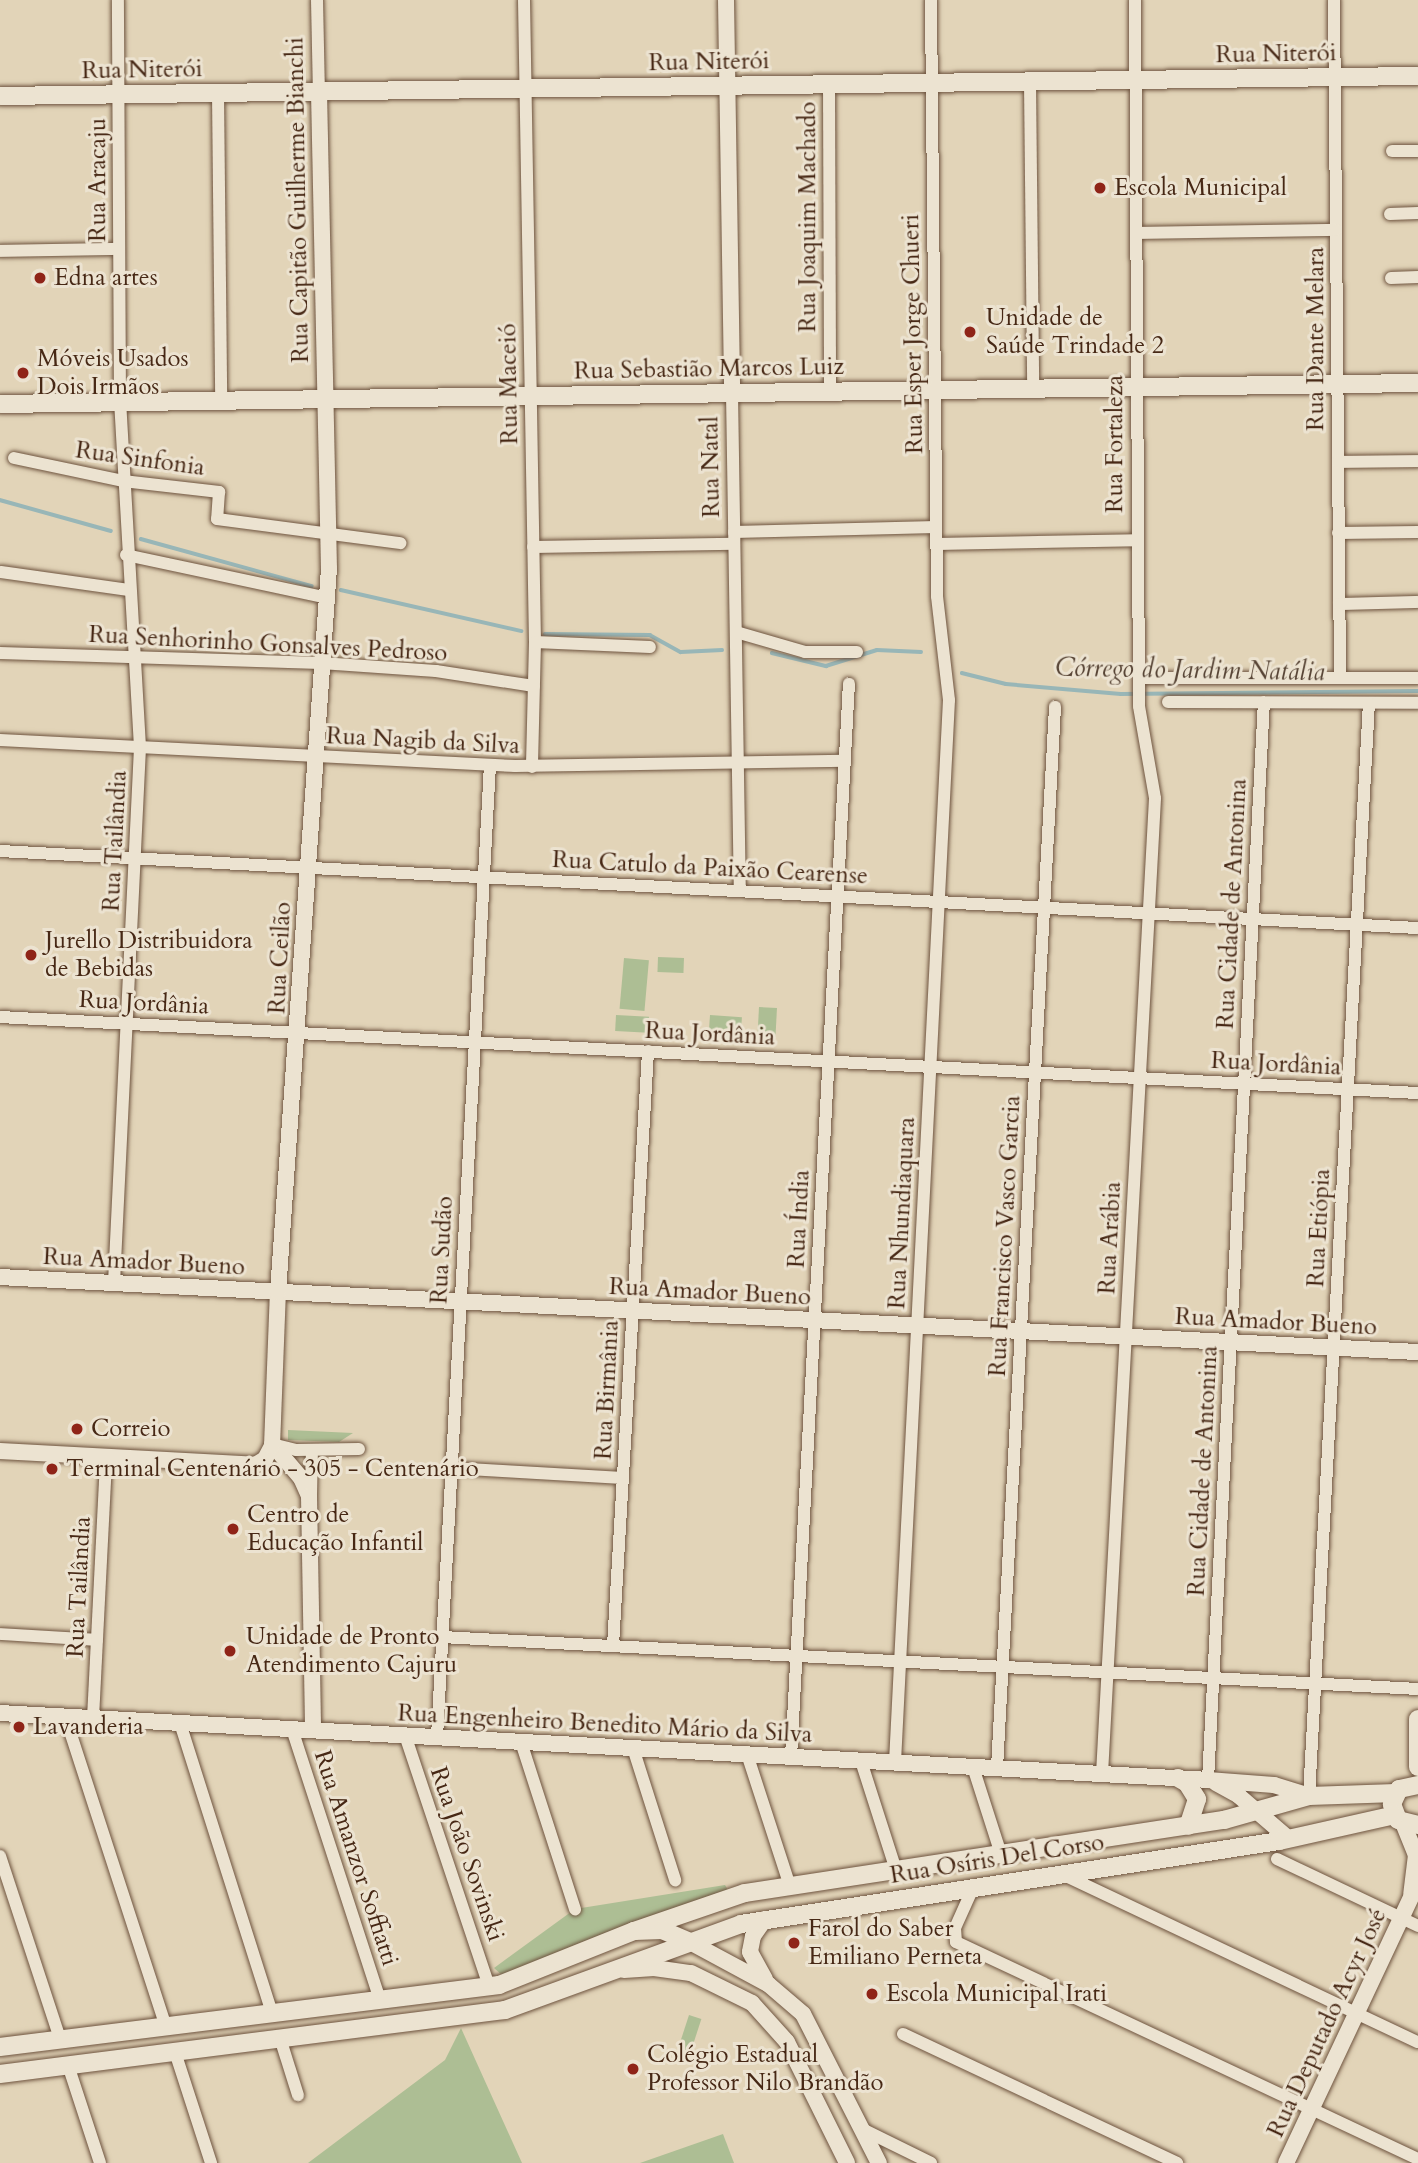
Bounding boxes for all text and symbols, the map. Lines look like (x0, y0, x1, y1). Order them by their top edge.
street label: Rua Capitão Guilherme Bianchi (281, 37, 315, 363)
street label: Rua Niterói (1215, 39, 1337, 69)
street label: Rua Niterói (648, 47, 770, 77)
street label: Rua Niterói (81, 55, 203, 85)
street label: Rua Joaquim Machado (794, 102, 822, 332)
street label: Rua Aracaju (84, 118, 112, 242)
place label: Escola Municipal (1114, 174, 1287, 202)
marker: Escola Municipal (1092, 180, 1108, 196)
street label: Rua Esper Jorge Chueri (897, 214, 929, 454)
street label: Rua Dante Melara (1302, 247, 1330, 431)
place label: Edna artes (54, 264, 158, 292)
marker: Edna artes (32, 270, 48, 286)
place label: Unidade de Saúde Trindade 2 (986, 304, 1164, 360)
marker: Unidade de Saúde Trindade 2 (960, 322, 980, 342)
street label: Rua Maceió (494, 323, 524, 445)
place label: Móveis Usados Dois Irmãos (37, 345, 189, 401)
street label: Rua Sebastião Marcos Luiz (574, 352, 844, 386)
marker: Móveis Usados Dois Irmãos (15, 365, 31, 381)
street label: Rua Fortaleza (1101, 375, 1129, 513)
street label: Rua Natal (696, 416, 726, 518)
street label: Rua Sinfonia (74, 436, 206, 482)
street label: Rua Senhorinho Gonsalves Pedroso (88, 620, 448, 668)
water label: Córrego do Jardim Natália (1055, 652, 1325, 688)
street label: Rua Nagib da Silva (325, 722, 521, 760)
street label: Rua Tailândia (97, 770, 133, 912)
street label: Rua Cidade de Antonina (1211, 778, 1253, 1030)
street label: Rua Catulo da Paixão Cearense (551, 845, 869, 891)
street label: Rua Ceilão (263, 901, 297, 1015)
place label: Jurello Distribuidora de Bebidas (45, 927, 253, 983)
marker: Jurello Distribuidora de Bebidas (23, 947, 39, 963)
street label: Rua Jordânia (78, 985, 210, 1021)
street label: Rua Jordânia (644, 1016, 776, 1052)
street label: Rua Jordânia (1210, 1046, 1342, 1082)
street label: Rua Francisco Vasco Garcia (983, 1095, 1027, 1377)
street label: Rua Nhundiaquara (883, 1116, 921, 1310)
street label: Rua Etiópia (1302, 1168, 1336, 1288)
street label: Rua Índia (782, 1169, 816, 1269)
street label: Rua Arábia (1093, 1181, 1127, 1295)
street label: Rua Sudão (425, 1195, 459, 1305)
street label: Rua Amador Bueno (42, 1242, 246, 1282)
street label: Rua Amador Bueno (608, 1272, 812, 1312)
street label: Rua Amador Bueno (1174, 1302, 1378, 1342)
street label: Rua Birmânia (589, 1319, 625, 1461)
street label: Rua Cidade de Antonina (1182, 1345, 1224, 1597)
place label: Correio (91, 1415, 170, 1443)
marker: Correio (69, 1421, 85, 1437)
place label: Terminal Centenário - 305 - Centenário (66, 1455, 479, 1483)
marker: Terminal Centenário - 305 - Centenário (44, 1461, 60, 1477)
place label: Centro de Educação Infantil (247, 1501, 423, 1557)
street label: Rua Tailândia (61, 1516, 97, 1658)
marker: Centro de Educação Infantil (225, 1521, 241, 1537)
place label: Unidade de Pronto Atendimento Cajuru (246, 1623, 457, 1679)
marker: Unidade de Pronto Atendimento Cajuru (220, 1641, 240, 1661)
street label: Rua Engenheiro Benedito Mário da Silva (397, 1699, 813, 1749)
place label: Lavanderia (33, 1713, 144, 1741)
marker: Lavanderia (11, 1719, 27, 1735)
street label: Rua Amanzor Soffiatti (308, 1747, 404, 1969)
street label: Rua João Sovinski (424, 1763, 510, 1945)
street label: Rua Osíris Del Corso (888, 1828, 1106, 1890)
street label: Rua Deputado Acyr José (1261, 1904, 1393, 2142)
place label: Farol do Saber Emiliano Perneta (808, 1915, 982, 1971)
marker: Farol do Saber Emiliano Perneta (786, 1935, 802, 1951)
place label: Escola Municipal Irati (886, 1980, 1107, 2008)
marker: Escola Municipal Irati (864, 1986, 880, 2002)
place label: Colégio Estadual Professor Nilo Brandão (647, 2041, 883, 2097)
marker: Colégio Estadual Professor Nilo Brandão (625, 2061, 641, 2077)

